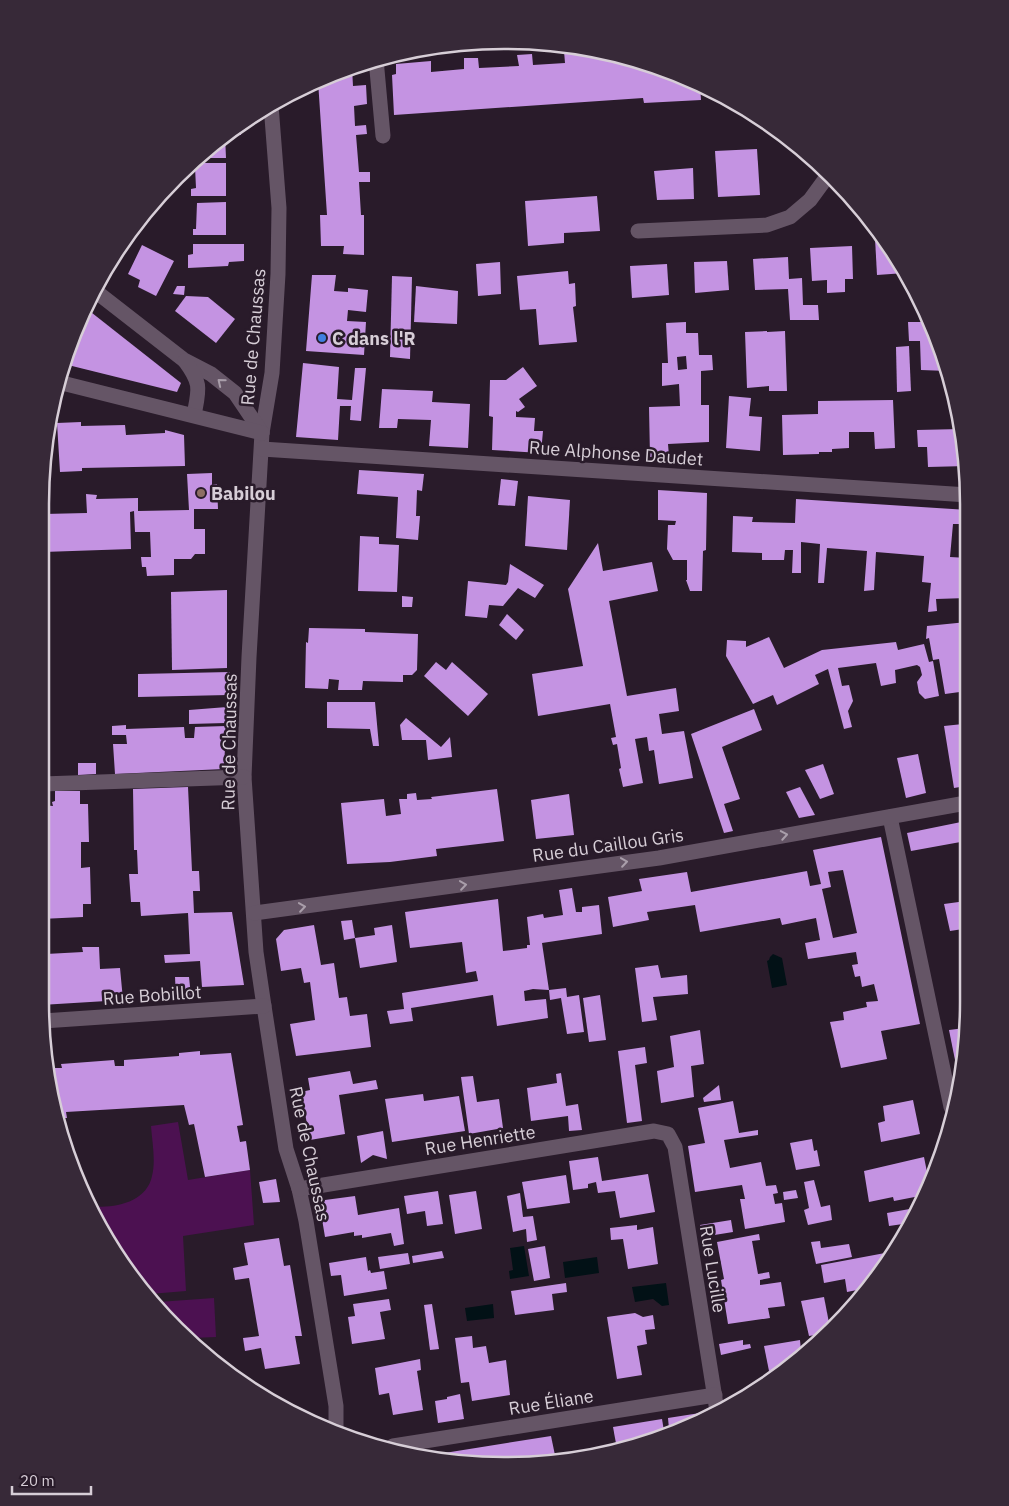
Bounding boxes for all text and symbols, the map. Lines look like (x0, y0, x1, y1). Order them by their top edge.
street label: Rue de Chaussas (236, 268, 270, 406)
place label: C dans l'R (332, 327, 416, 350)
marker: C dans l'R (316, 332, 328, 344)
one-way arrow (218, 379, 227, 387)
street label: Rue Alphonse Daudet (528, 435, 704, 471)
place label: Babilou (211, 482, 276, 505)
marker: Babilou (195, 487, 207, 499)
street label: Rue de Chaussas (216, 673, 242, 811)
street label: Rue du Caillou Gris (531, 823, 685, 867)
one-way arrow (780, 831, 789, 841)
one-way arrow (620, 858, 629, 868)
one-way arrow (460, 880, 468, 891)
one-way arrow (299, 902, 307, 913)
street label: Rue Bobillot (102, 980, 202, 1010)
street label: Rue de Chaussas (284, 1084, 336, 1224)
street label: Rue Henriette (423, 1120, 537, 1160)
street label: Rue Lucille (695, 1224, 731, 1314)
street label: Rue Éliane (507, 1384, 595, 1420)
scale bar (12, 1464, 91, 1496)
text: 20 m (20, 1471, 55, 1490)

